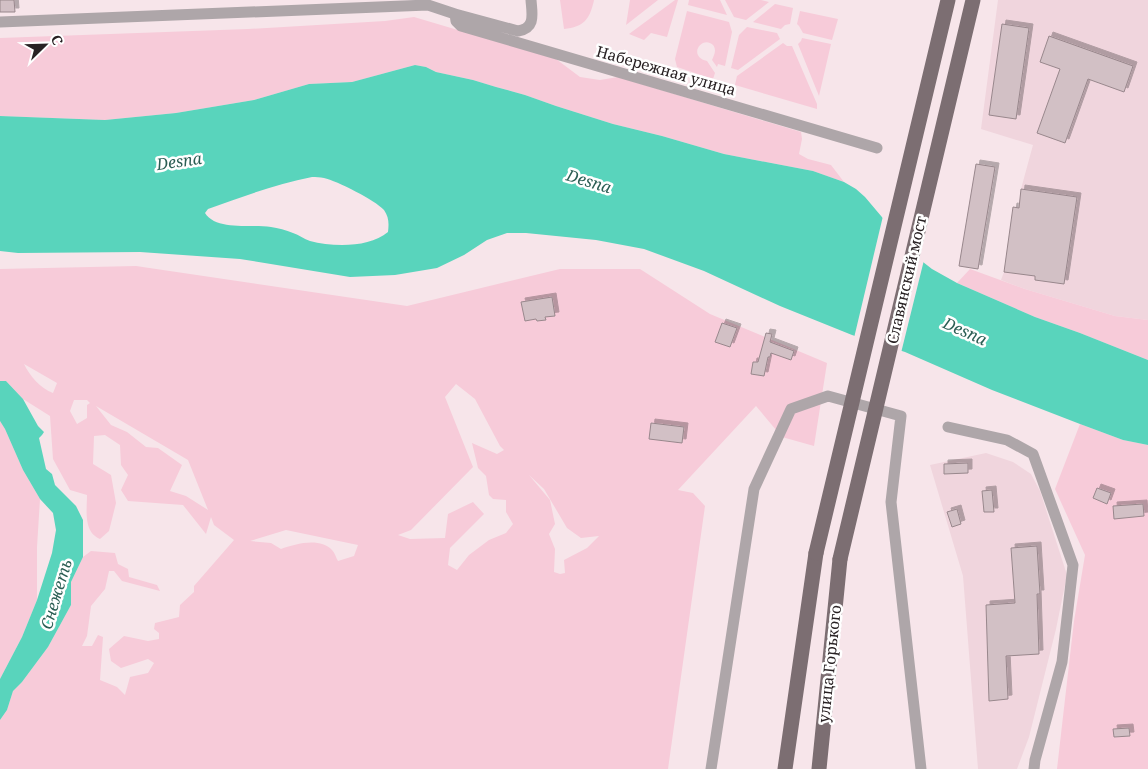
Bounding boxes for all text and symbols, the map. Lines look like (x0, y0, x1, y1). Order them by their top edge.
north arrow (20, 20, 70, 70)
text: С (47, 32, 68, 48)
street label: Набережная улица (594, 41, 738, 100)
water label: Desna (154, 147, 204, 175)
water label: Desna (563, 163, 615, 198)
street label: Славянский мост (882, 214, 930, 346)
water label: Desna (939, 311, 991, 351)
water label: Снежеть (35, 556, 77, 632)
street label: улица Горького (813, 604, 845, 724)

